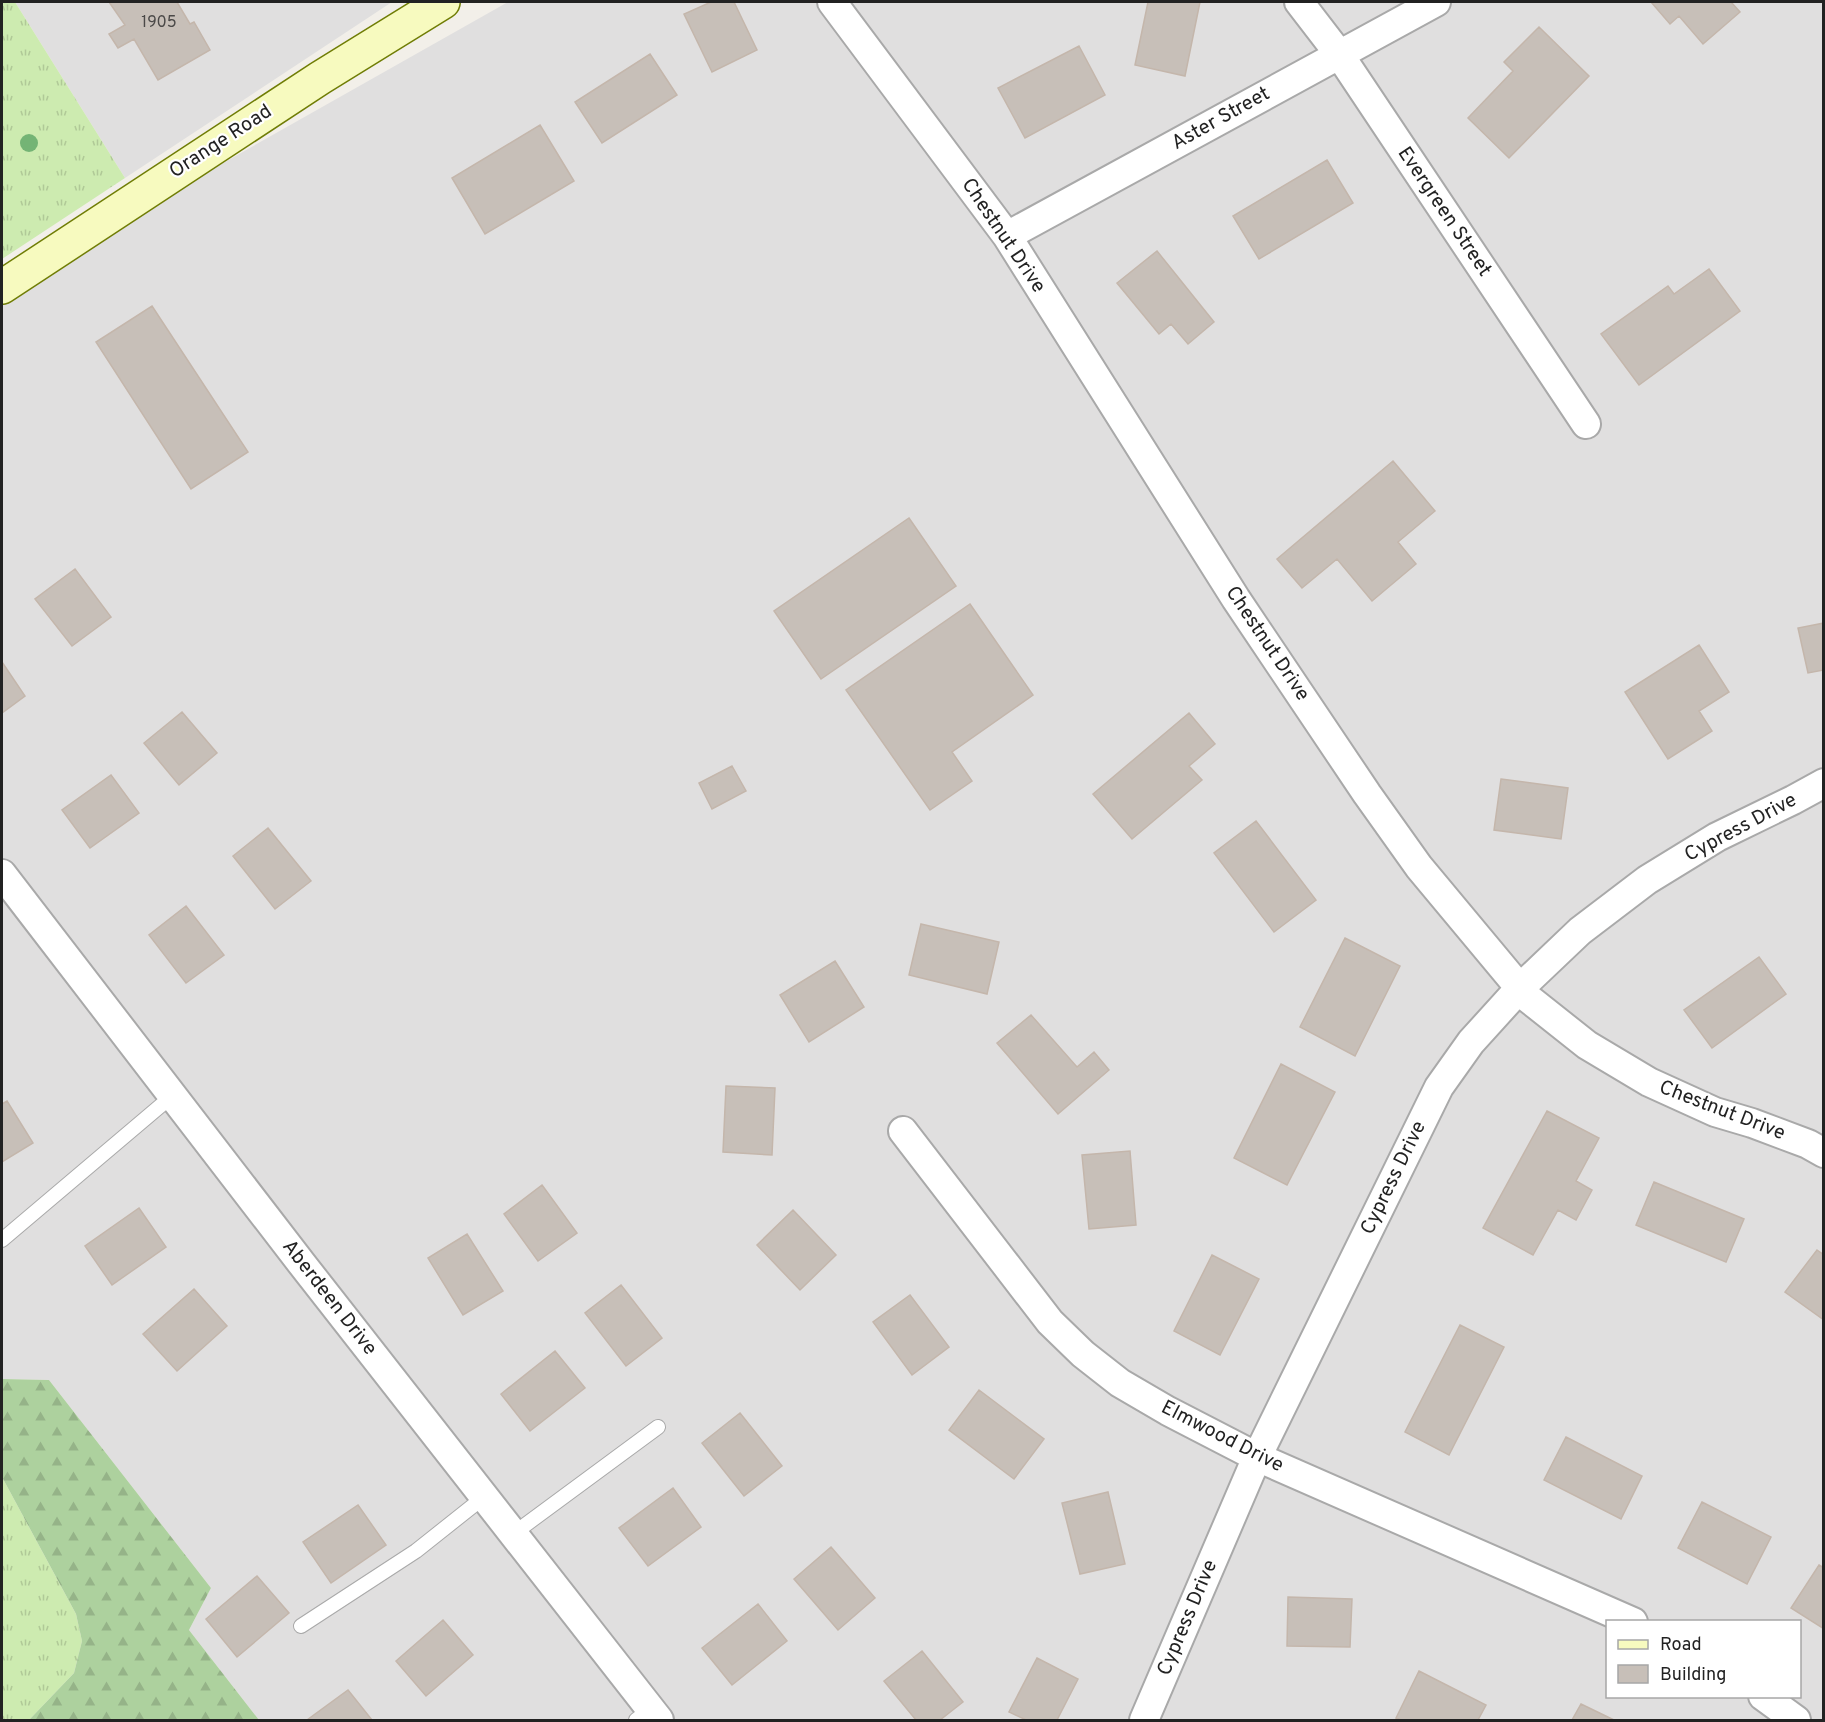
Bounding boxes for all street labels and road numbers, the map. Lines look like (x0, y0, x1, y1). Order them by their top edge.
street label: Aster Street (1167, 81, 1275, 157)
street label: Orange Road (165, 99, 277, 185)
street label: Evergreen Street (1391, 142, 1497, 282)
street label: Chestnut Drive (955, 174, 1051, 298)
street label: Chestnut Drive (1219, 582, 1315, 706)
street label: Cypress Drive (1680, 788, 1802, 868)
street label: Chestnut Drive (1655, 1075, 1789, 1147)
street label: Cypress Drive (1355, 1117, 1433, 1239)
street label: Aberdeen Drive (276, 1235, 382, 1361)
street label: Elmwood Drive (1156, 1395, 1288, 1479)
street label: Cypress Drive (1152, 1556, 1224, 1680)

